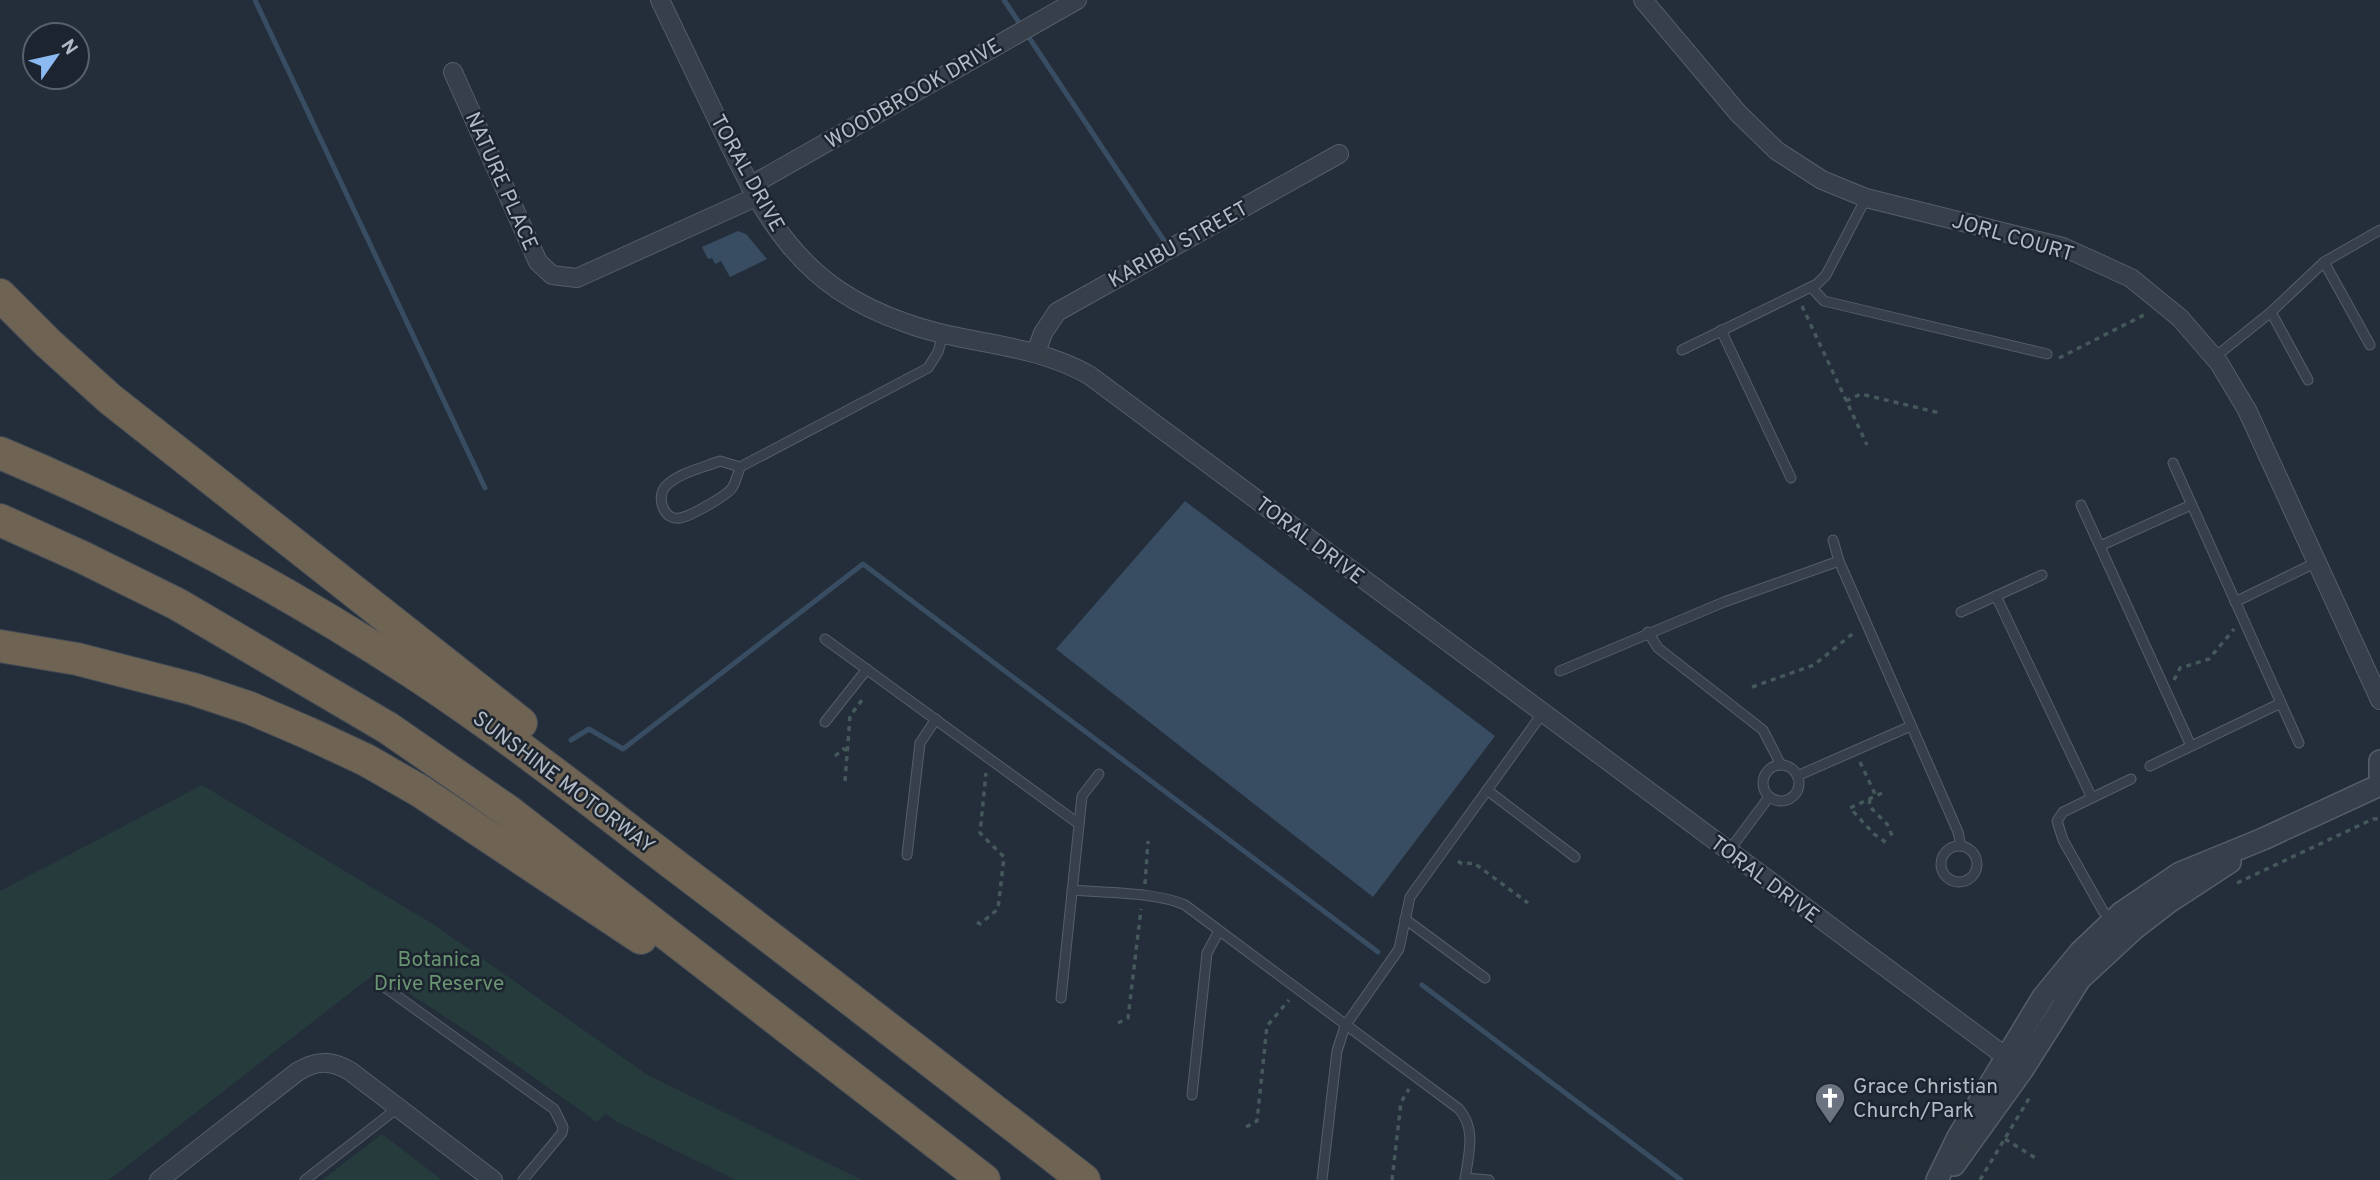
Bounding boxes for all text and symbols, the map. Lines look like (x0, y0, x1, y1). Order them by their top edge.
north arrow (21, 21, 91, 91)
street label: WOODBROOK DRIVE (821, 33, 1007, 156)
text: N (55, 35, 82, 60)
street label: NATURE PLACE (458, 108, 543, 255)
street label: TORAL DRIVE (703, 110, 790, 237)
street label: KARIBU STREET (1104, 196, 1253, 295)
street label: JORL COURT (1948, 208, 2077, 269)
street label: TORAL DRIVE (1249, 491, 1369, 591)
street label: SUNSHINE MOTORWAY (467, 706, 660, 861)
street label: TORAL DRIVE (1704, 830, 1824, 930)
park label: Botanica Drive Reserve (374, 947, 504, 998)
place label: Grace Christian Church/Park (1853, 1074, 1998, 1125)
church icon: Grace Christian Church/Park (1813, 1081, 1847, 1125)

